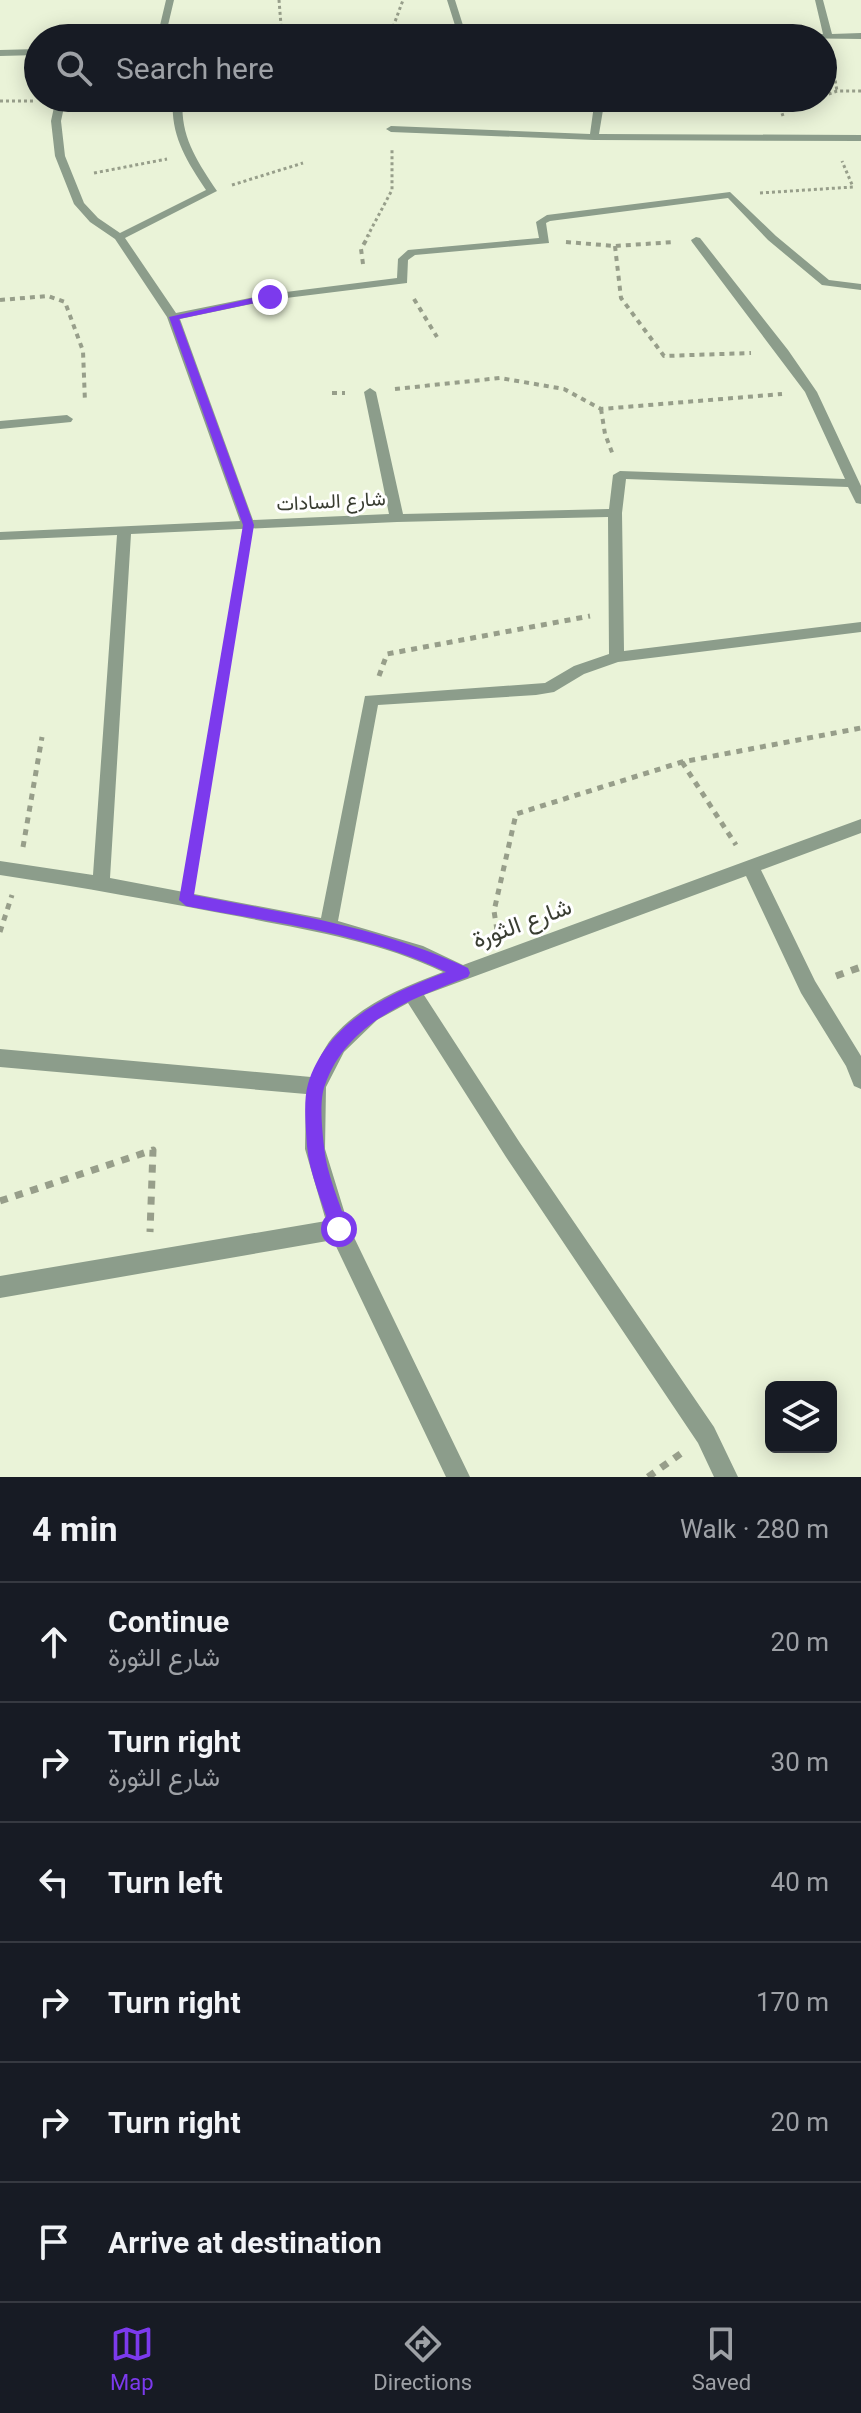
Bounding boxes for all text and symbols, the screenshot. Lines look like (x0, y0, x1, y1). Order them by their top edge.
search box (24, 24, 837, 112)
icon: search (52, 46, 96, 90)
text: Search here (116, 51, 274, 86)
route end (252, 279, 288, 315)
street label: شارع السادات (276, 486, 386, 518)
street label: شارع الثورة (469, 892, 576, 956)
route start (321, 1211, 357, 1247)
map controls (765, 1381, 837, 1453)
button: layers (765, 1381, 837, 1453)
text: 4 min (32, 1509, 117, 1549)
text: Walk · 280 m (680, 1514, 829, 1544)
text: Continue (108, 1604, 229, 1639)
icon: ahead (32, 1620, 76, 1664)
text: 20 m (771, 1627, 829, 1657)
text: شارع الثورة (108, 1642, 220, 1672)
text: Turn right (108, 1724, 241, 1759)
icon: right (32, 1740, 76, 1784)
text: 30 m (771, 1747, 829, 1777)
text: شارع الثورة (108, 1762, 220, 1792)
icon: left (32, 1860, 76, 1904)
text: Turn left (108, 1865, 223, 1900)
text: 40 m (771, 1867, 829, 1897)
icon: right (32, 1980, 76, 2024)
text: Turn right (108, 1985, 241, 2020)
text: 170 m (756, 1987, 829, 2017)
icon: right (32, 2100, 76, 2144)
text: Turn right (108, 2105, 241, 2140)
text: 20 m (771, 2107, 829, 2137)
icon: arrive (32, 2220, 76, 2264)
text: Arrive at destination (108, 2225, 382, 2260)
tab: Map (110, 2322, 154, 2395)
tab: Directions (373, 2322, 472, 2395)
tab: Saved (692, 2322, 751, 2395)

